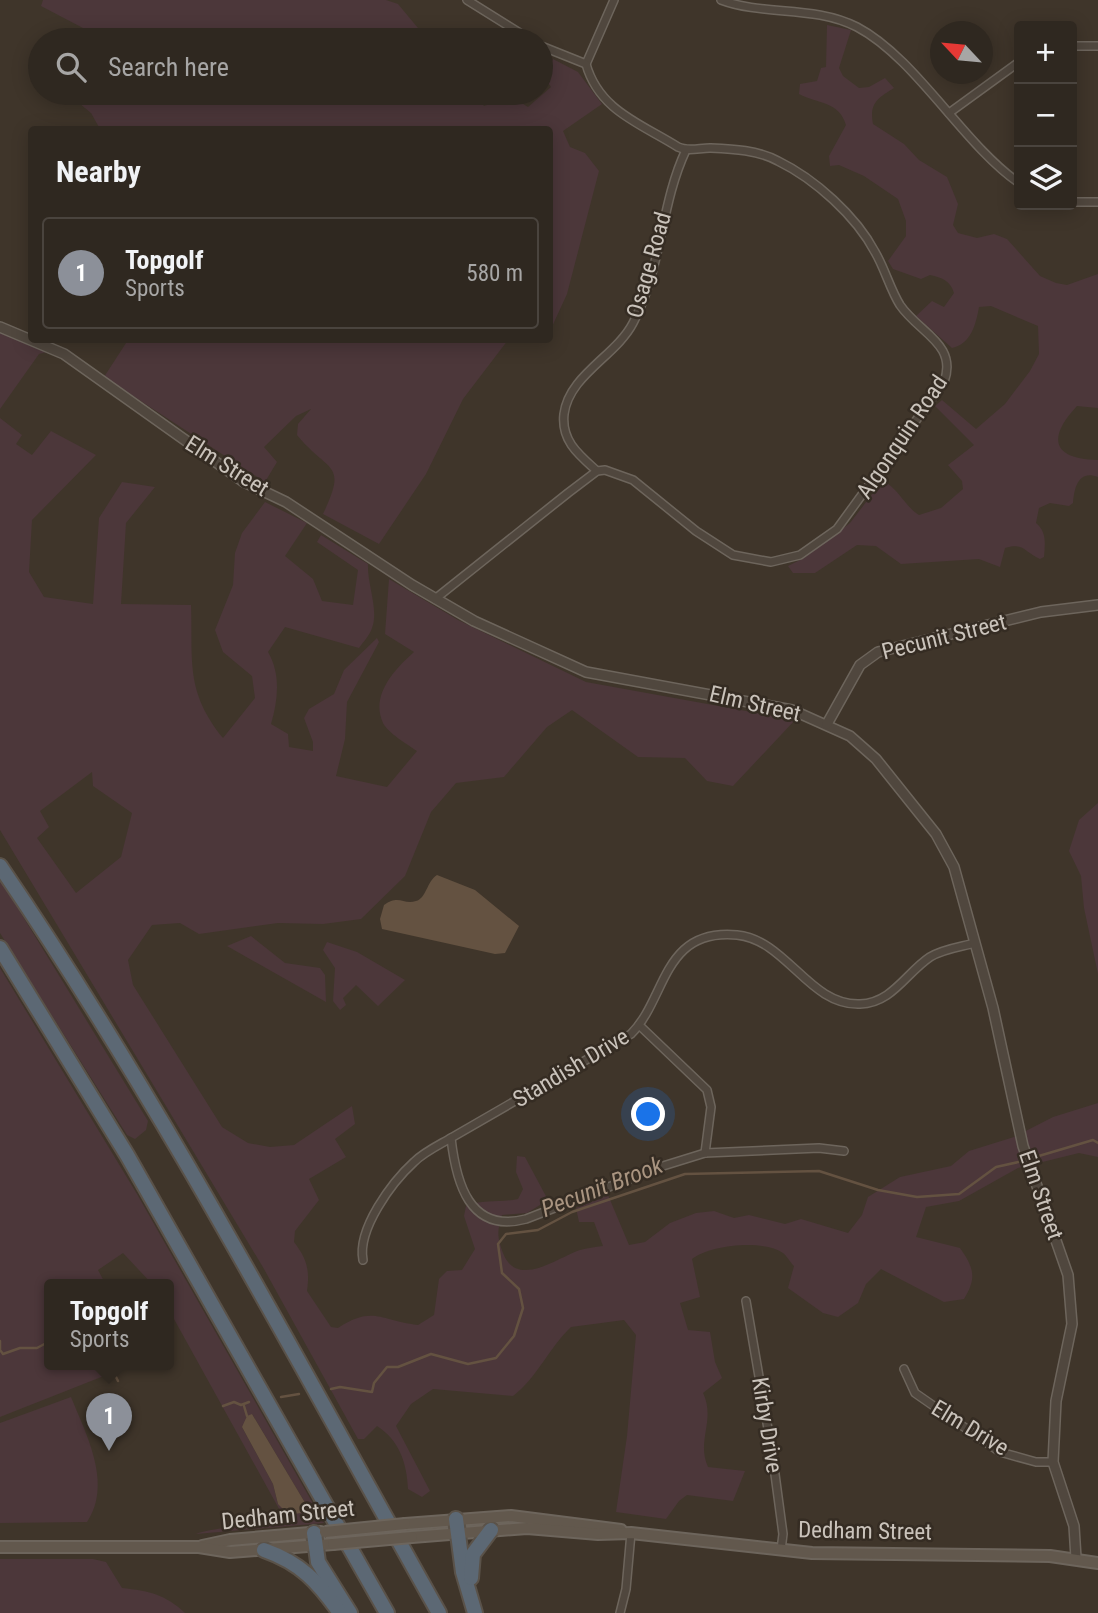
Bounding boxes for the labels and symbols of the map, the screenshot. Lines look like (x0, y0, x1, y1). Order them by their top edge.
north arrow (930, 21, 993, 84)
street label: Osage Road (621, 209, 677, 321)
street label: Algonquin Road (851, 370, 953, 504)
street label: Elm Street (180, 430, 274, 502)
street label: Pecunit Street (879, 608, 1009, 666)
street label: Elm Street (707, 680, 803, 728)
street label: Standish Drive (508, 1023, 634, 1113)
your location (631, 1097, 665, 1131)
street label: Elm Street (1013, 1147, 1069, 1243)
water label: Pecunit Brook (537, 1151, 667, 1223)
street label: Kirby Drive (746, 1375, 788, 1475)
pin: 1 (86, 1393, 132, 1451)
street label: Elm Drive (927, 1394, 1013, 1462)
street label: Dedham Street (220, 1495, 356, 1535)
street label: Dedham Street (798, 1516, 932, 1546)

